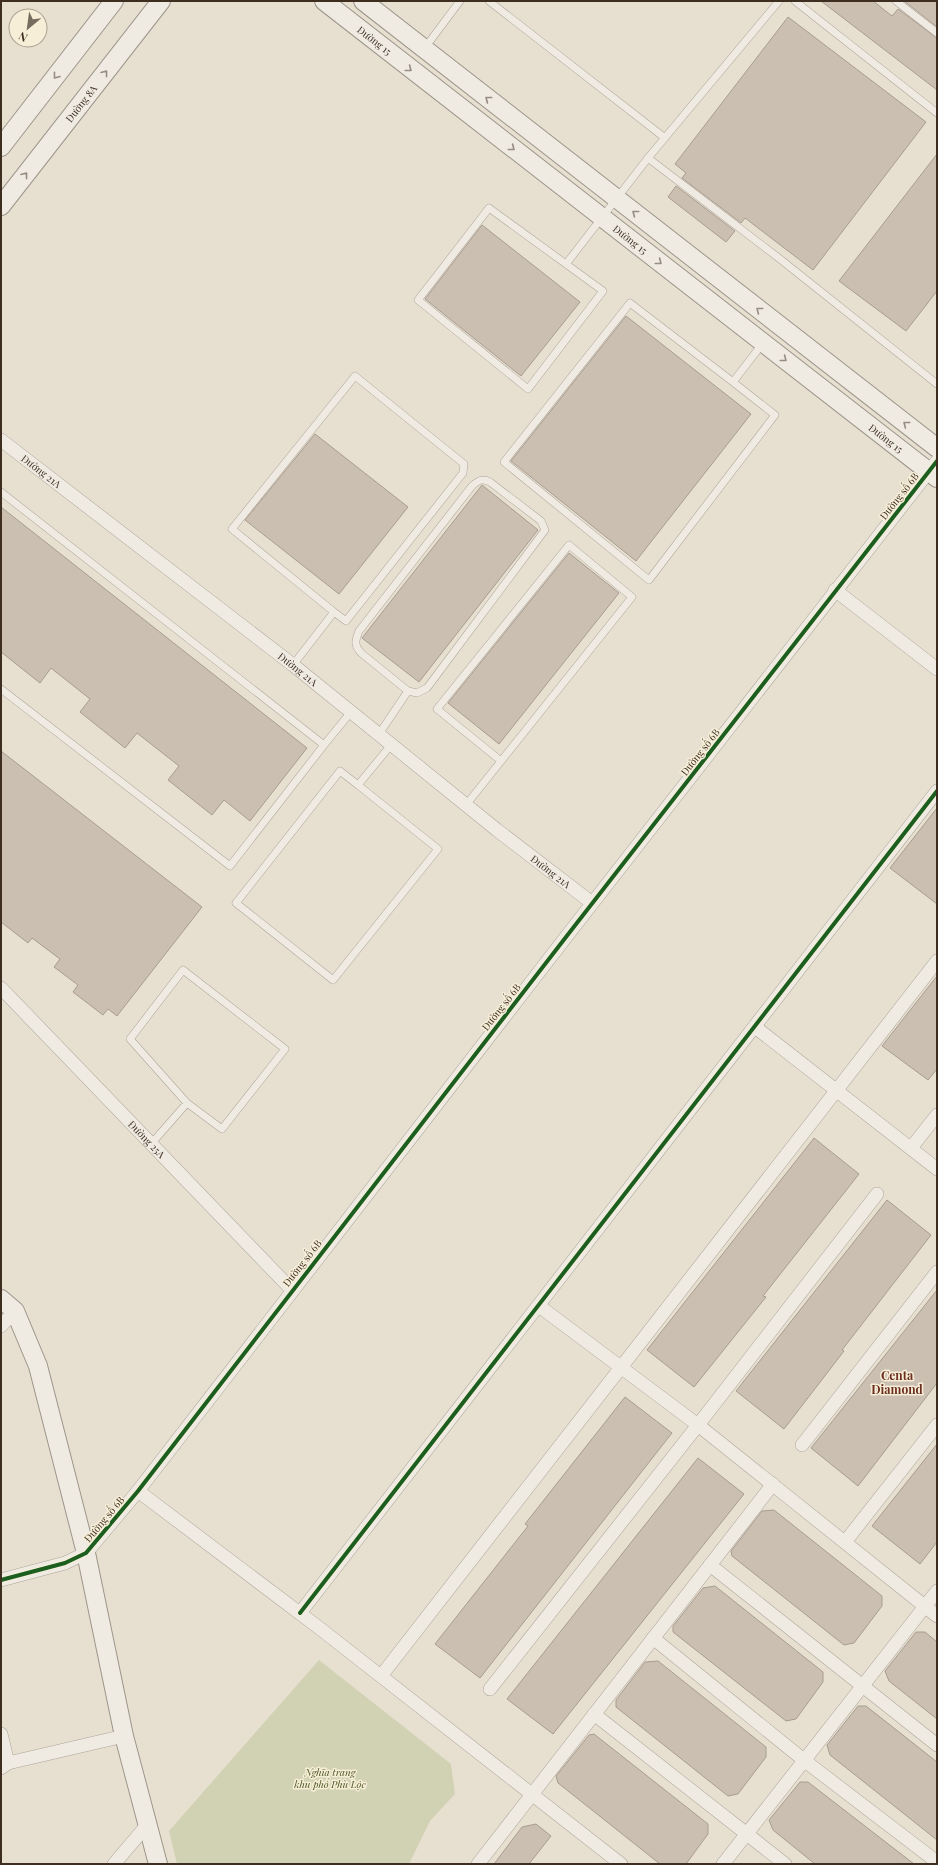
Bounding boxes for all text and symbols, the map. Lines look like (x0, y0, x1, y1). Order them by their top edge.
north arrow (8, 8, 48, 48)
street label: Đường 15 (354, 23, 395, 58)
text: N (16, 29, 30, 46)
one-way arrow (405, 64, 412, 71)
one-way arrow (100, 70, 107, 77)
one-way arrow (53, 72, 61, 79)
street label: Đường 8A (62, 81, 100, 125)
one-way arrow (485, 97, 492, 104)
one-way arrow (508, 143, 515, 150)
one-way arrow (20, 172, 28, 179)
one-way arrow (632, 211, 639, 218)
street label: Đường 15 (610, 221, 650, 257)
one-way arrow (655, 257, 662, 264)
one-way arrow (757, 308, 764, 315)
one-way arrow (779, 354, 786, 361)
street label: Đường 15 (866, 420, 906, 456)
one-way arrow (904, 422, 911, 429)
street label: Đường 21A (19, 451, 65, 491)
street label: Đường số 6B (876, 470, 922, 522)
street label: Đường 21A (275, 649, 321, 690)
street label: Đường số 6B (677, 726, 723, 778)
street label: Đường 21A (528, 852, 574, 892)
street label: Đường số 6B (478, 981, 524, 1033)
street label: Đường 25A (125, 1117, 169, 1162)
street label: Đường số 6B (279, 1237, 325, 1289)
district label: Centa Diamond (871, 1367, 923, 1397)
street label: Đường số 6B (81, 1493, 127, 1545)
park label: Nghĩa trang khu phố Phù Lộc (293, 1765, 366, 1791)

